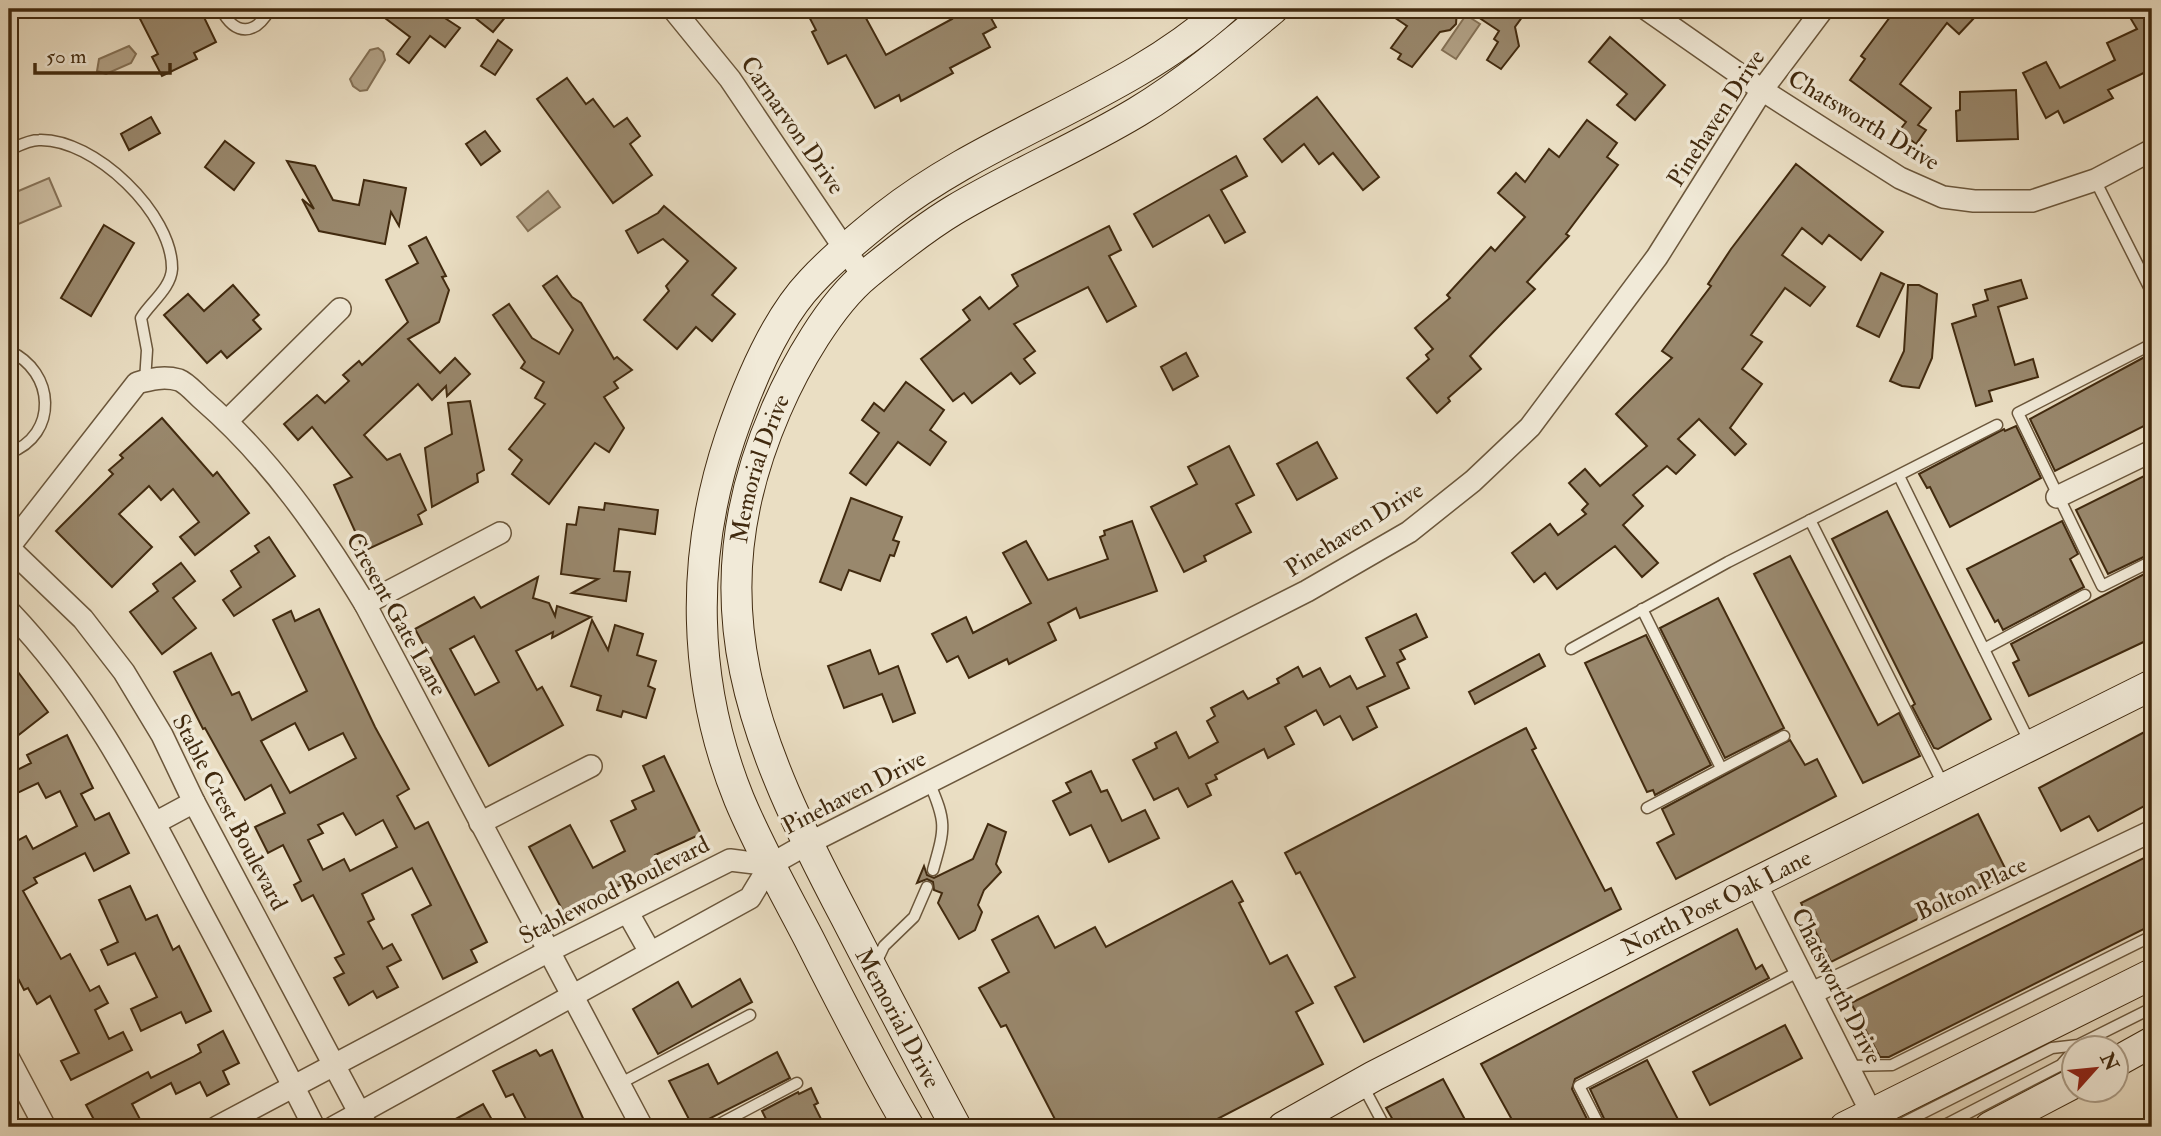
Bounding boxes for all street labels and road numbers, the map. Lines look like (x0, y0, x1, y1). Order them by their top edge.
street label: Pinehaven Drive (1661, 44, 1772, 193)
street label: Carnarvon Drive (733, 50, 852, 200)
street label: Chatsworth Drive (1782, 63, 1945, 178)
street label: Memorial Drive (724, 389, 797, 545)
street label: Pinehaven Drive (1279, 475, 1429, 584)
street label: Cresent Gate Lane (339, 527, 454, 701)
street label: Stable Crest Boulevard (165, 709, 294, 916)
street label: Pinehaven Drive (777, 743, 931, 842)
street label: Stablewood Boulevard (514, 829, 715, 952)
street label: North Post Oak Lane (1616, 842, 1816, 963)
street label: Bolton Place (1910, 849, 2032, 928)
street label: Chatsworth Drive (1784, 903, 1889, 1070)
street label: Memorial Drive (848, 943, 947, 1094)

